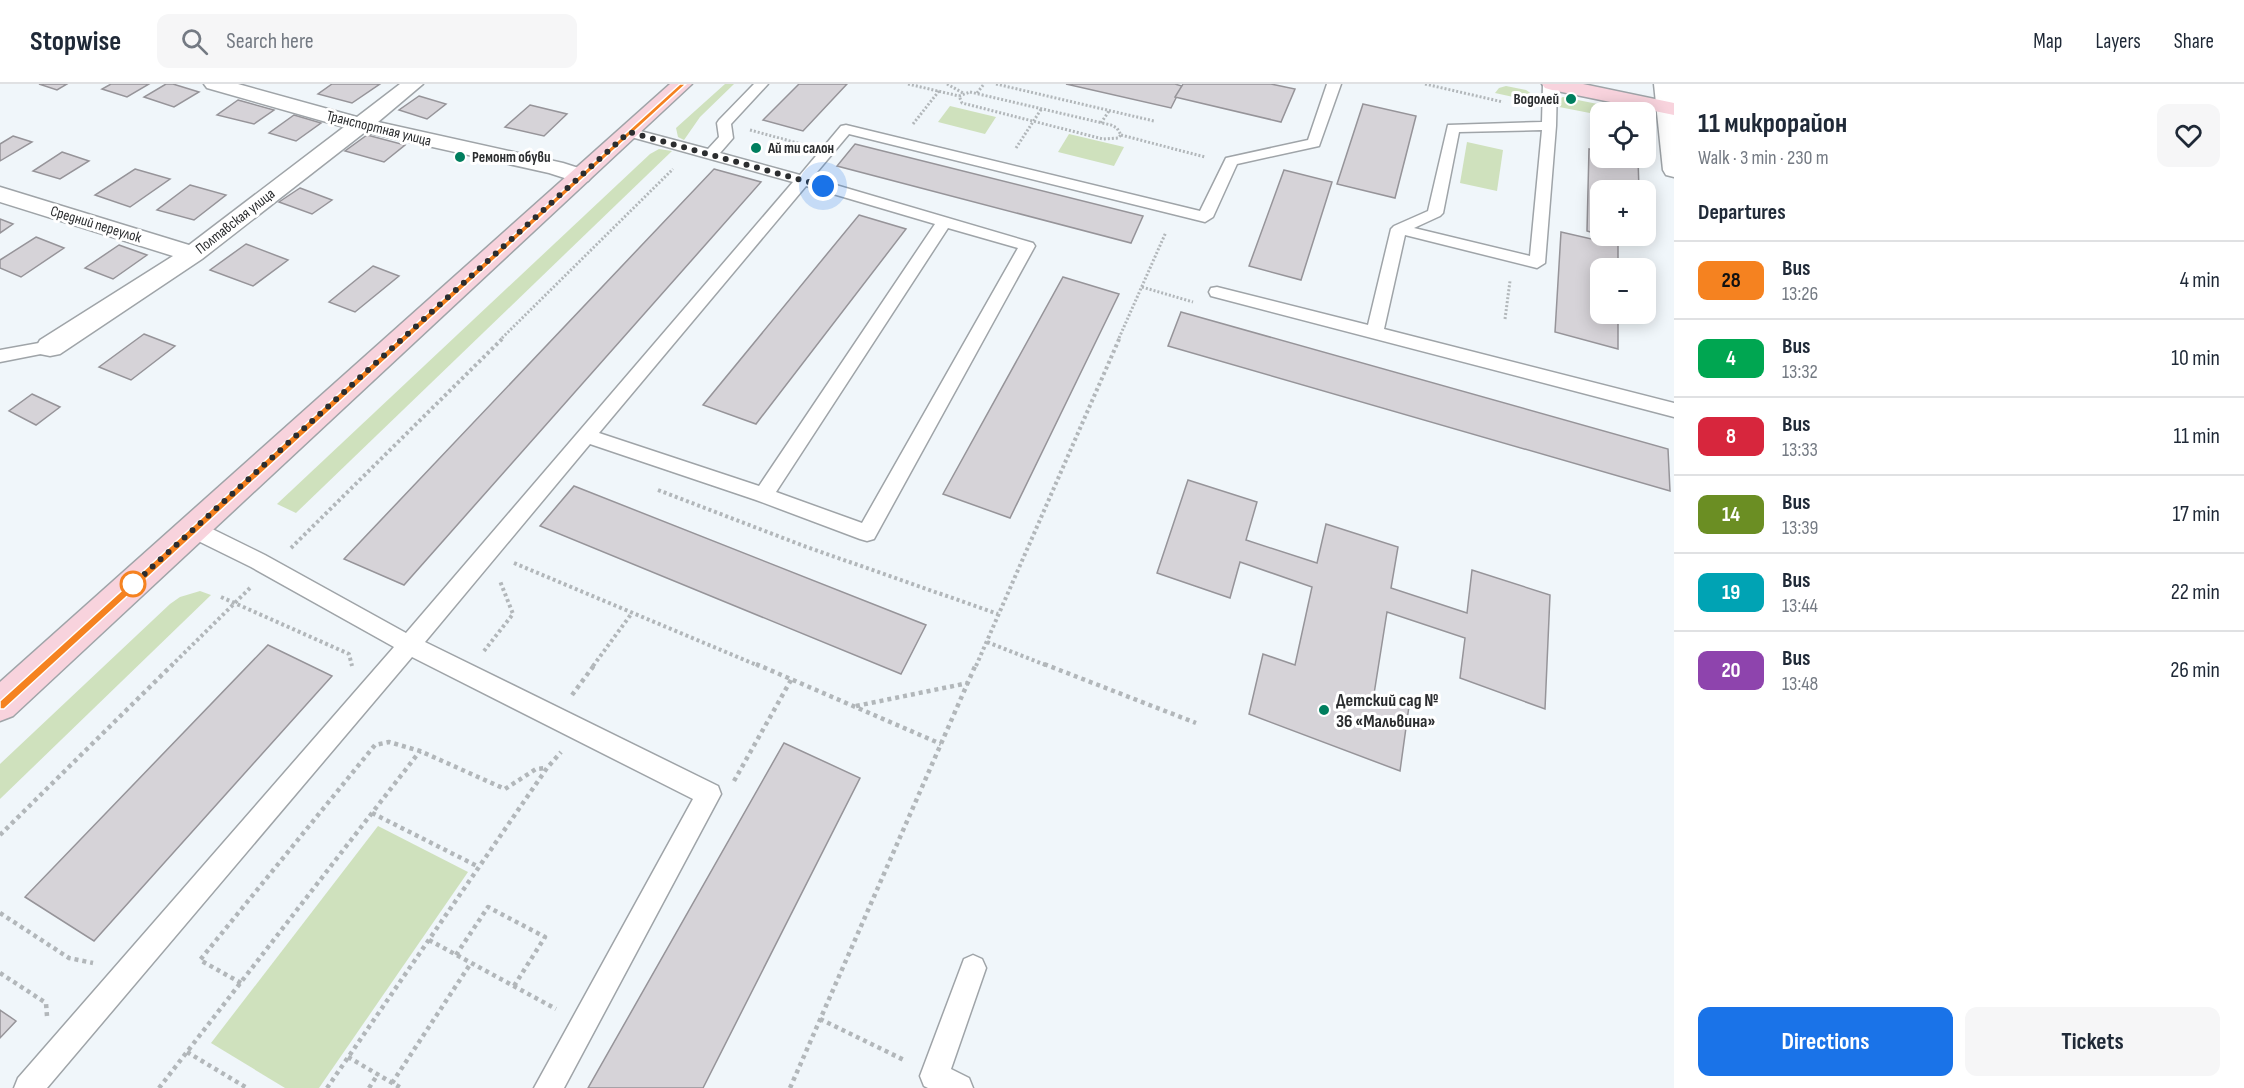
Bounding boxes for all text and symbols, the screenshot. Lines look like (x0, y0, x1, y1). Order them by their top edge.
search box (157, 14, 577, 68)
text: Stopwise (30, 25, 121, 58)
icon: search (178, 25, 211, 58)
text: Search here (226, 28, 314, 55)
text: Map (2033, 29, 2062, 54)
text: Layers (2095, 29, 2141, 54)
text: Share (2174, 29, 2214, 54)
place label: Водолей (1513, 90, 1559, 109)
marker: Водолей (1564, 92, 1578, 106)
map controls (1590, 102, 1656, 324)
button: locate (1590, 102, 1656, 168)
button: heart (2157, 104, 2220, 167)
street label: Транспортная улица (325, 106, 433, 151)
text: 11 микрорайон (1698, 107, 1847, 140)
place label: Ай ти салон (767, 139, 834, 158)
marker: Ай ти салон (749, 141, 763, 155)
text: Walk · 3 min · 230 m (1698, 146, 1829, 170)
place label: Ремонт обуви (472, 148, 550, 167)
marker: Ремонт обуви (453, 150, 467, 164)
your location (808, 171, 838, 201)
button: + (1590, 180, 1656, 246)
street label: Полтавская улица (192, 184, 279, 258)
text: Departures (1698, 199, 1786, 226)
street label: Средний переулок (48, 202, 144, 247)
text: Bus (1782, 255, 1811, 282)
button: − (1590, 258, 1656, 324)
text: 4 min (2180, 267, 2220, 294)
text: 28 (1721, 268, 1741, 293)
text: 13:26 (1782, 282, 1818, 306)
text: Bus (1782, 333, 1811, 360)
text: 10 min (2171, 345, 2220, 372)
text: 4 (1726, 346, 1736, 371)
text: 13:32 (1782, 360, 1818, 384)
text: Bus (1782, 411, 1811, 438)
text: 11 min (2173, 423, 2220, 450)
text: 8 (1726, 424, 1736, 449)
text: 13:33 (1782, 438, 1818, 462)
text: Bus (1782, 489, 1811, 516)
text: 17 min (2172, 501, 2220, 528)
text: 14 (1722, 502, 1740, 527)
text: 13:39 (1782, 516, 1818, 540)
text: Bus (1782, 567, 1811, 594)
unlabelled marker (120, 571, 146, 597)
text: 22 min (2171, 579, 2220, 606)
text: 19 (1722, 580, 1740, 605)
text: 13:44 (1782, 594, 1818, 618)
text: Bus (1782, 645, 1811, 672)
text: 26 min (2170, 657, 2220, 684)
text: 20 (1721, 658, 1741, 683)
text: 13:48 (1782, 672, 1818, 696)
place label: Детский сад № 36 «Мальвина» (1336, 690, 1438, 732)
marker: Детский сад № 36 «Мальвина» (1317, 703, 1331, 717)
button: Directions (1698, 1007, 1953, 1076)
button: Tickets (1965, 1007, 2220, 1076)

